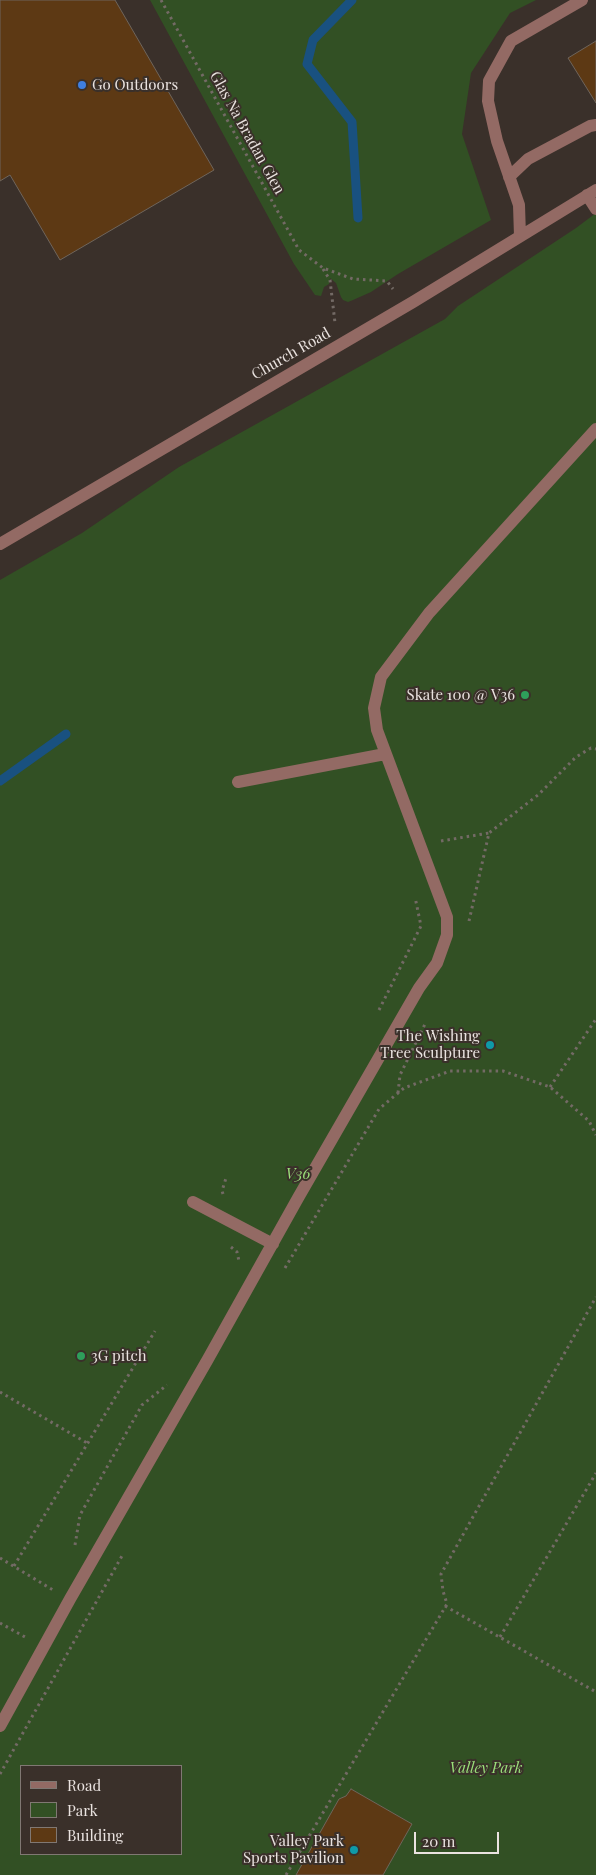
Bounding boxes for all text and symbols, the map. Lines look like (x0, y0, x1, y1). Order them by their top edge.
street label: Glas Na Bradan Glen (206, 68, 288, 198)
place label: Go Outdoors (92, 76, 178, 94)
marker: Go Outdoors (76, 79, 88, 91)
street label: Church Road (248, 324, 334, 384)
place label: Skate 100 @ V36 (407, 686, 515, 704)
marker: Skate 100 @ V36 (519, 689, 531, 701)
place label: The Wishing Tree Sculpture (380, 1027, 480, 1062)
marker: The Wishing Tree Sculpture (484, 1039, 496, 1051)
park label: V36 (286, 1165, 310, 1183)
place label: 3G pitch (91, 1347, 147, 1365)
marker: 3G pitch (75, 1350, 87, 1362)
park label: Valley Park (450, 1759, 522, 1777)
legend (20, 1765, 182, 1855)
text: Road (67, 1775, 101, 1795)
text: Park (67, 1800, 98, 1820)
scale bar (416, 1822, 501, 1854)
text: Building (67, 1825, 123, 1845)
text: 20 m (422, 1831, 455, 1851)
place label: Valley Park Sports Pavilion (243, 1832, 344, 1867)
marker: Valley Park Sports Pavilion (348, 1844, 360, 1856)

